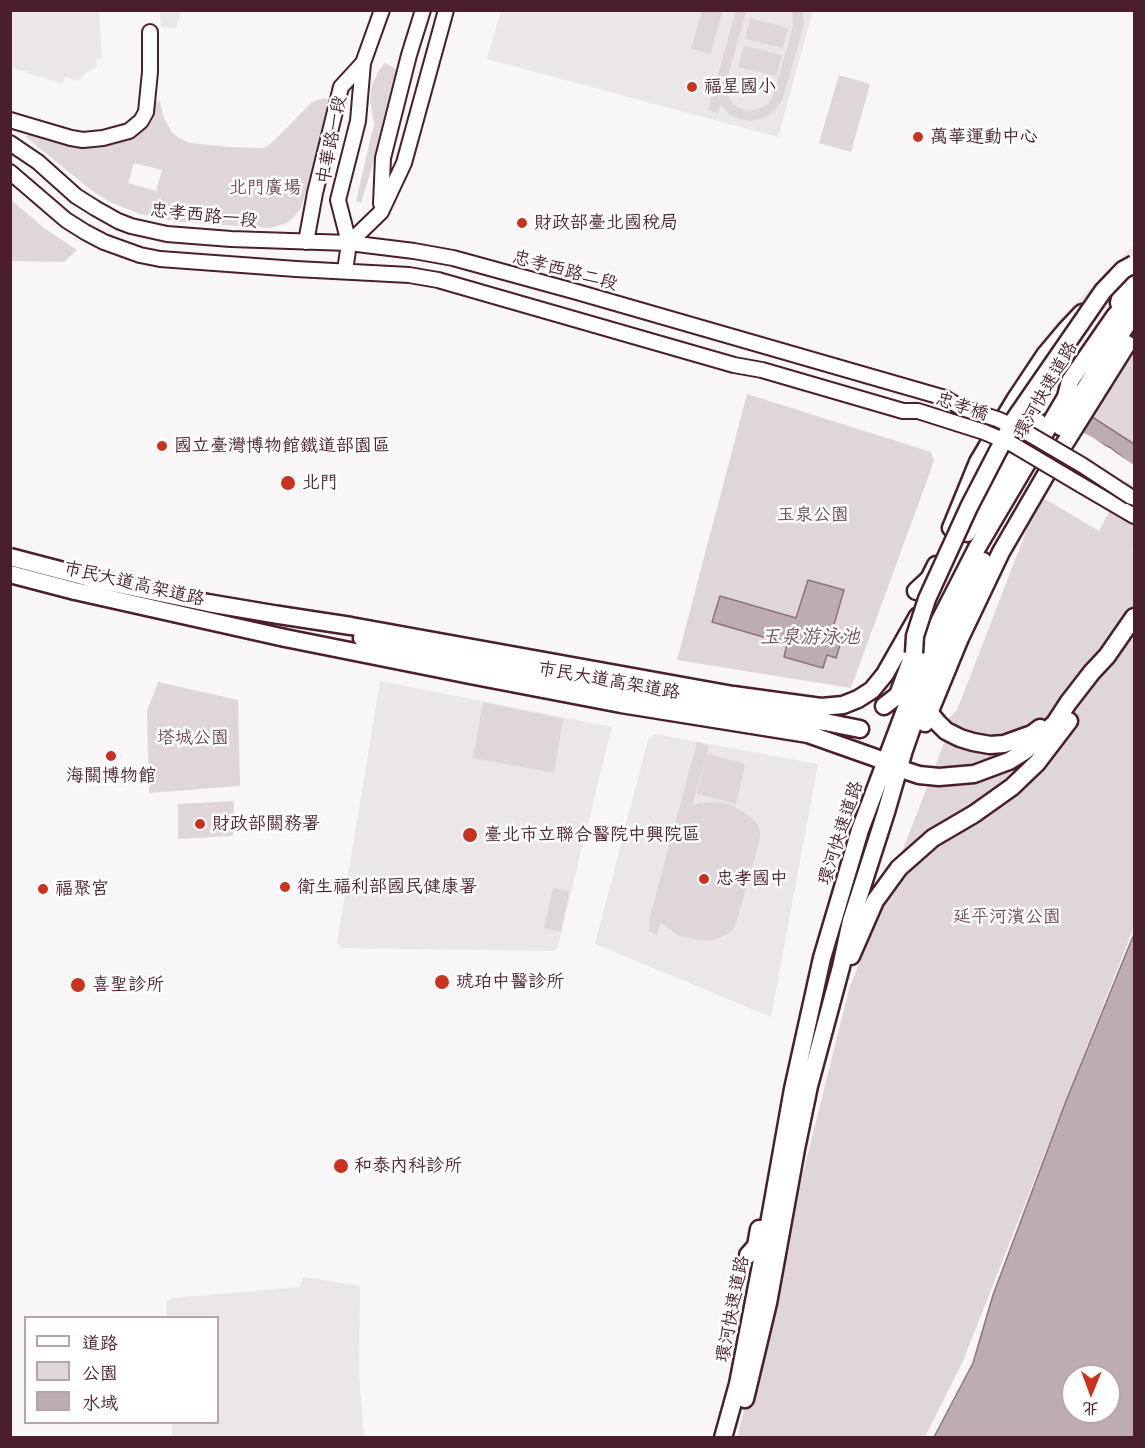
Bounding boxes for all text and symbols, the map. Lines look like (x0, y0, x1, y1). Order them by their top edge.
place label: 福星國小 (704, 76, 776, 98)
marker: 福星國小 (685, 80, 699, 94)
street label: 中華路一段 (313, 94, 351, 186)
place label: 萬華運動中心 (930, 126, 1038, 148)
marker: 萬華運動中心 (911, 130, 925, 144)
park label: 北門廣場 (229, 177, 301, 199)
street label: 忠孝西路一段 (149, 200, 259, 232)
place label: 財政部臺北國稅局 (534, 212, 678, 234)
marker: 財政部臺北國稅局 (515, 216, 529, 230)
street label: 忠孝西路二段 (510, 247, 620, 295)
street label: 環河快速道路 (1010, 338, 1082, 442)
street label: 忠孝橋 (933, 388, 991, 426)
place label: 國立臺灣博物館鐵道部園區 (174, 435, 390, 457)
marker: 國立臺灣博物館鐵道部園區 (155, 439, 169, 453)
place label: 北門 (302, 472, 338, 494)
marker: 北門 (279, 474, 297, 492)
park label: 玉泉公園 (777, 504, 849, 526)
street label: 市民大道高架道路 (61, 557, 207, 611)
water label: 玉泉游泳池 (760, 625, 860, 649)
street label: 市民大道高架道路 (536, 658, 682, 704)
park label: 塔城公園 (157, 727, 229, 749)
marker: 海關博物館 (104, 749, 118, 763)
place label: 海關博物館 (66, 765, 156, 787)
street label: 環河快速道路 (814, 778, 868, 888)
place label: 財政部關務署 (212, 813, 320, 835)
marker: 財政部關務署 (193, 817, 207, 831)
place label: 臺北市立聯合醫院中興院區 (484, 824, 700, 846)
marker: 臺北市立聯合醫院中興院區 (461, 826, 479, 844)
place label: 忠孝國中 (716, 868, 788, 890)
marker: 忠孝國中 (697, 872, 711, 886)
place label: 衛生福利部國民健康署 (297, 876, 477, 898)
place label: 福聚宮 (55, 878, 109, 900)
marker: 衛生福利部國民健康署 (278, 880, 292, 894)
marker: 福聚宮 (36, 882, 50, 896)
park label: 延平河濱公園 (953, 906, 1061, 928)
place label: 琥珀中醫診所 (456, 971, 564, 993)
marker: 琥珀中醫診所 (433, 973, 451, 991)
place label: 喜聖診所 (92, 974, 164, 996)
marker: 喜聖診所 (69, 976, 87, 994)
place label: 和泰內科診所 (354, 1155, 462, 1177)
marker: 和泰內科診所 (332, 1157, 350, 1175)
street label: 環河快速道路 (712, 1254, 754, 1364)
legend (24, 1316, 219, 1424)
text: 道路 (82, 1328, 118, 1355)
text: 公園 (82, 1358, 118, 1385)
north arrow (1061, 1364, 1121, 1424)
text: 水域 (82, 1388, 118, 1415)
text: 北 (1083, 1398, 1099, 1422)

